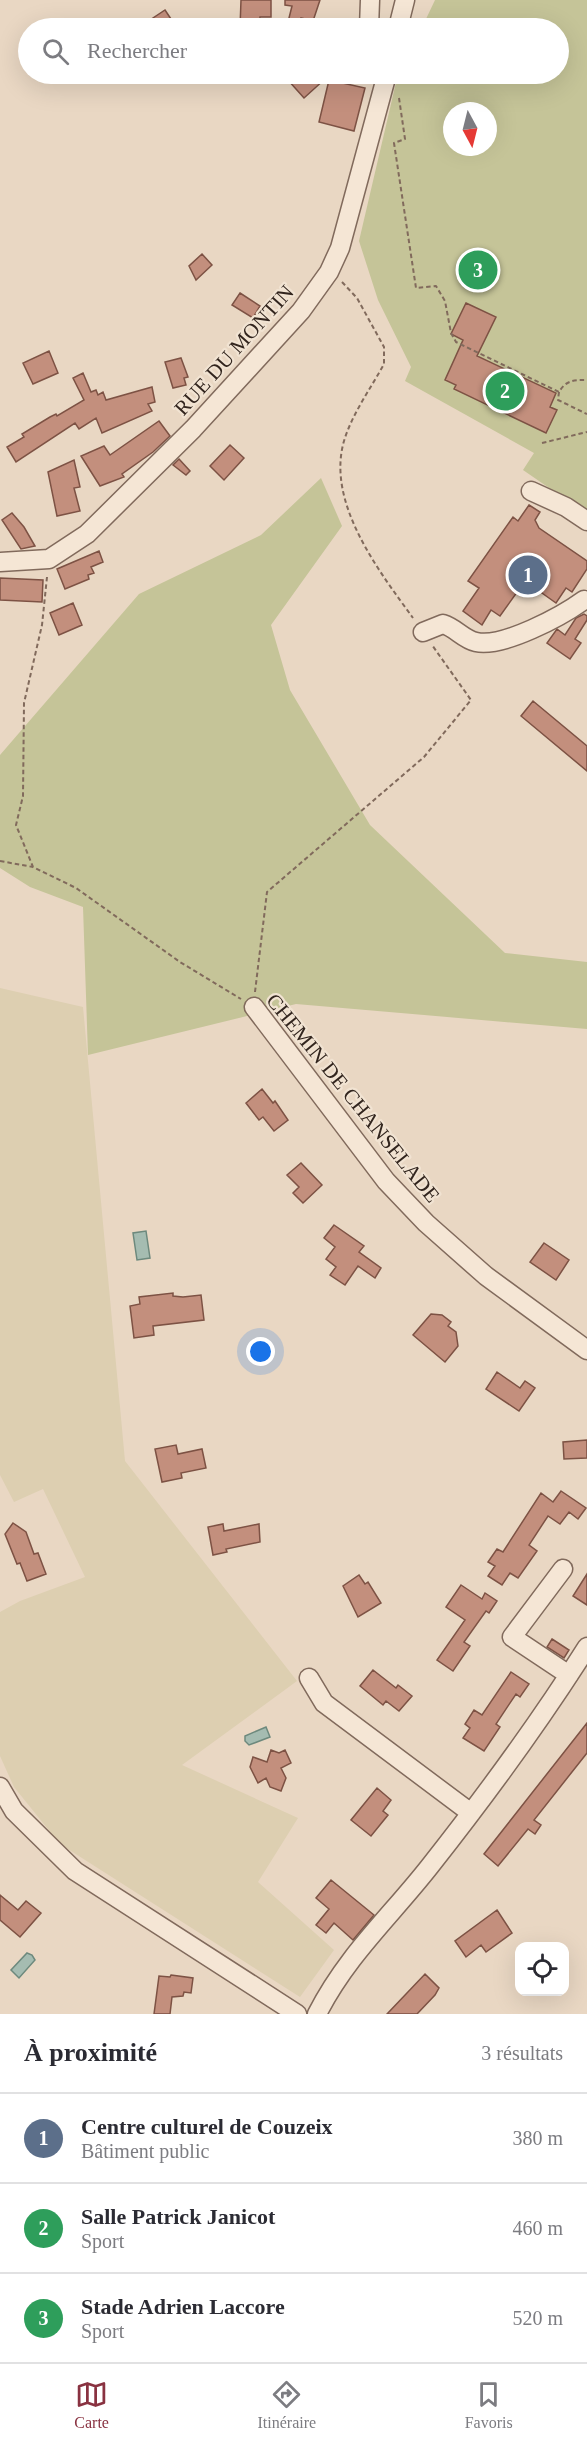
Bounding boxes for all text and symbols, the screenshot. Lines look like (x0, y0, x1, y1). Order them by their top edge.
search box (18, 18, 569, 84)
icon: search (39, 35, 72, 68)
text: Rechercher (87, 38, 187, 63)
north arrow (443, 102, 497, 156)
pin: 3 (458, 248, 498, 292)
street label: RUE DU MONTIN (169, 280, 299, 420)
pin: 2 (486, 368, 524, 414)
pin: 1 (508, 552, 548, 598)
street label: CHEMIN DE CHANSELADE (261, 989, 445, 1207)
your location (246, 1337, 275, 1366)
map controls (515, 1942, 569, 1996)
button: locate (515, 1942, 569, 1996)
text: À proximité (24, 2038, 157, 2067)
text: 3 résultats (481, 2042, 563, 2064)
text: Centre culturel de Couzeix (81, 2114, 333, 2139)
text: 1 (39, 2127, 49, 2149)
text: 380 m (512, 2127, 563, 2149)
text: Bâtiment public (81, 2140, 209, 2162)
text: Salle Patrick Janicot (81, 2204, 275, 2229)
text: 2 (39, 2217, 49, 2239)
text: 460 m (512, 2217, 563, 2239)
text: Sport (81, 2230, 124, 2252)
text: Stade Adrien Laccore (81, 2294, 285, 2319)
text: 3 (39, 2307, 49, 2329)
text: 520 m (512, 2307, 563, 2329)
text: Sport (81, 2320, 124, 2342)
tab: Carte (74, 2378, 109, 2432)
tab: Itinéraire (258, 2378, 316, 2432)
tab: Favoris (465, 2378, 513, 2432)

